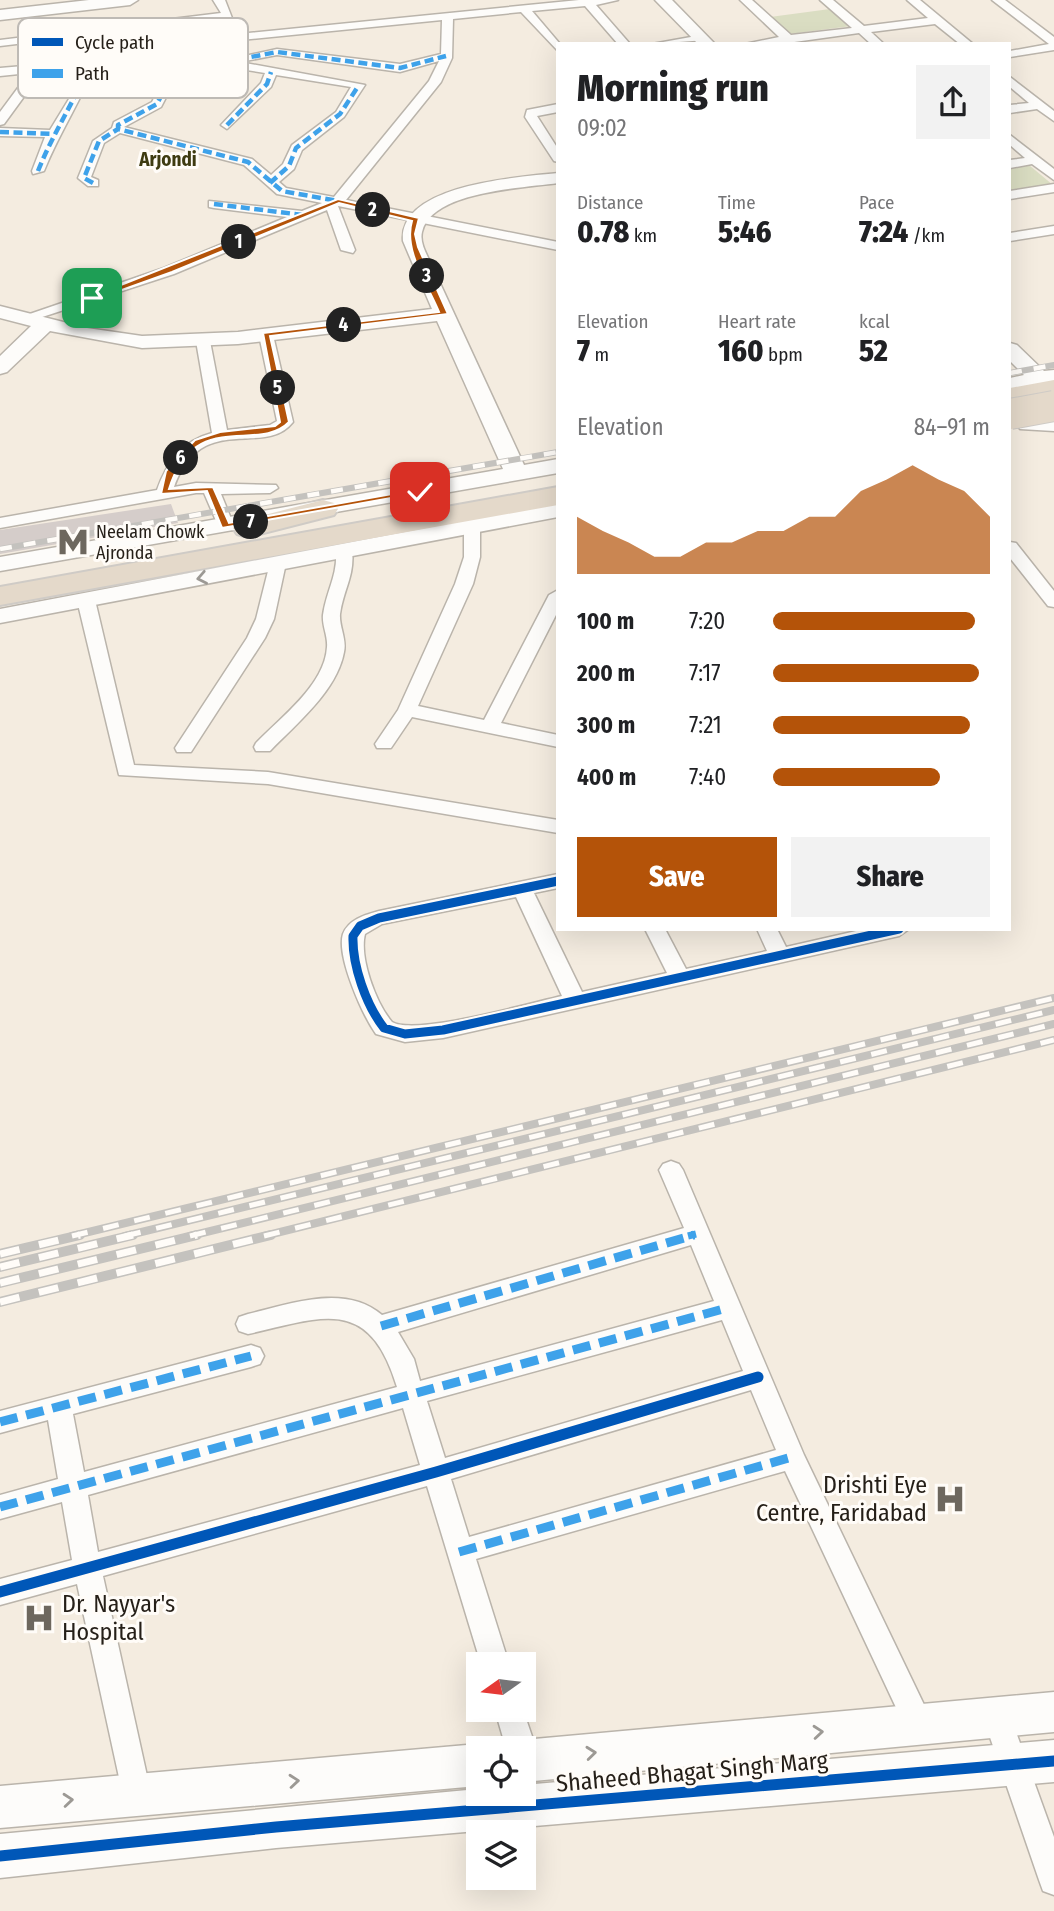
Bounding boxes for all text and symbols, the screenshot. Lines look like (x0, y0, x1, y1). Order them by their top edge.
legend (18, 18, 248, 98)
text: Cycle path (75, 31, 154, 54)
text: Path (75, 62, 110, 85)
text: Morning run (577, 65, 769, 111)
button: share (916, 65, 990, 139)
text: 09:02 (577, 114, 627, 142)
district label: Arjondi (138, 148, 197, 171)
text: Distance (577, 191, 644, 214)
text: Time (718, 191, 756, 214)
text: Pace (859, 191, 894, 214)
pin: 2 (356, 192, 390, 228)
text: 2 (368, 198, 377, 221)
text: 0.78 (577, 214, 629, 250)
text: 5:46 (718, 214, 772, 250)
text: 7:24 (859, 214, 908, 250)
pin: 1 (222, 224, 256, 260)
text: km (629, 224, 657, 247)
text: /km (908, 224, 945, 247)
text: 1 (234, 230, 243, 253)
pin: 3 (410, 258, 444, 294)
text: 3 (422, 264, 431, 287)
pin (62, 268, 122, 328)
icon: arrive (73, 279, 111, 317)
pin: 4 (326, 308, 362, 342)
text: Elevation (577, 310, 649, 333)
text: Heart rate (718, 310, 796, 333)
text: kcal (859, 310, 890, 333)
text: 4 (339, 313, 348, 336)
text: 7 (577, 333, 590, 369)
text: 160 (718, 333, 764, 369)
text: 52 (859, 333, 888, 369)
text: m (590, 343, 609, 366)
text: bpm (764, 343, 803, 366)
pin: 5 (260, 370, 296, 406)
text: 5 (273, 376, 282, 399)
text: Elevation (577, 413, 664, 441)
text: 84–91 m (914, 413, 990, 441)
pin: 6 (164, 440, 198, 476)
text: 6 (176, 446, 185, 469)
pin (390, 462, 450, 522)
icon: check (401, 473, 439, 511)
pin: 7 (233, 504, 268, 540)
text: 7 (246, 510, 255, 533)
place label: Neelam Chowk Ajronda (96, 521, 205, 564)
metro station icon: Neelam Chowk Ajronda (56, 525, 90, 559)
one-way arrow (196, 569, 208, 584)
text: 100 m (577, 607, 634, 635)
text: 7:20 (689, 607, 725, 635)
text: 200 m (577, 659, 635, 687)
text: 7:17 (689, 659, 721, 687)
text: 300 m (577, 711, 635, 739)
text: 7:21 (689, 711, 722, 739)
text: 400 m (577, 763, 636, 791)
text: 7:40 (689, 763, 726, 791)
button: Save (577, 837, 777, 917)
button: Share (791, 837, 990, 917)
place label: Drishti Eye Centre, Faridabad (756, 1471, 927, 1527)
hospital icon: Drishti Eye Centre, Faridabad (933, 1482, 967, 1516)
place label: Dr. Nayyar's Hospital (62, 1590, 175, 1646)
hospital icon: Dr. Nayyar's Hospital (22, 1601, 56, 1635)
north arrow (466, 1652, 536, 1722)
map controls (466, 1652, 536, 1890)
one-way arrow (812, 1725, 823, 1740)
button: locate (466, 1736, 536, 1806)
street label: Shaheed Bhagat Singh Marg (555, 1746, 830, 1798)
one-way arrow (586, 1746, 597, 1761)
one-way arrow (289, 1773, 300, 1788)
one-way arrow (63, 1793, 74, 1808)
button: layers (466, 1820, 536, 1890)

